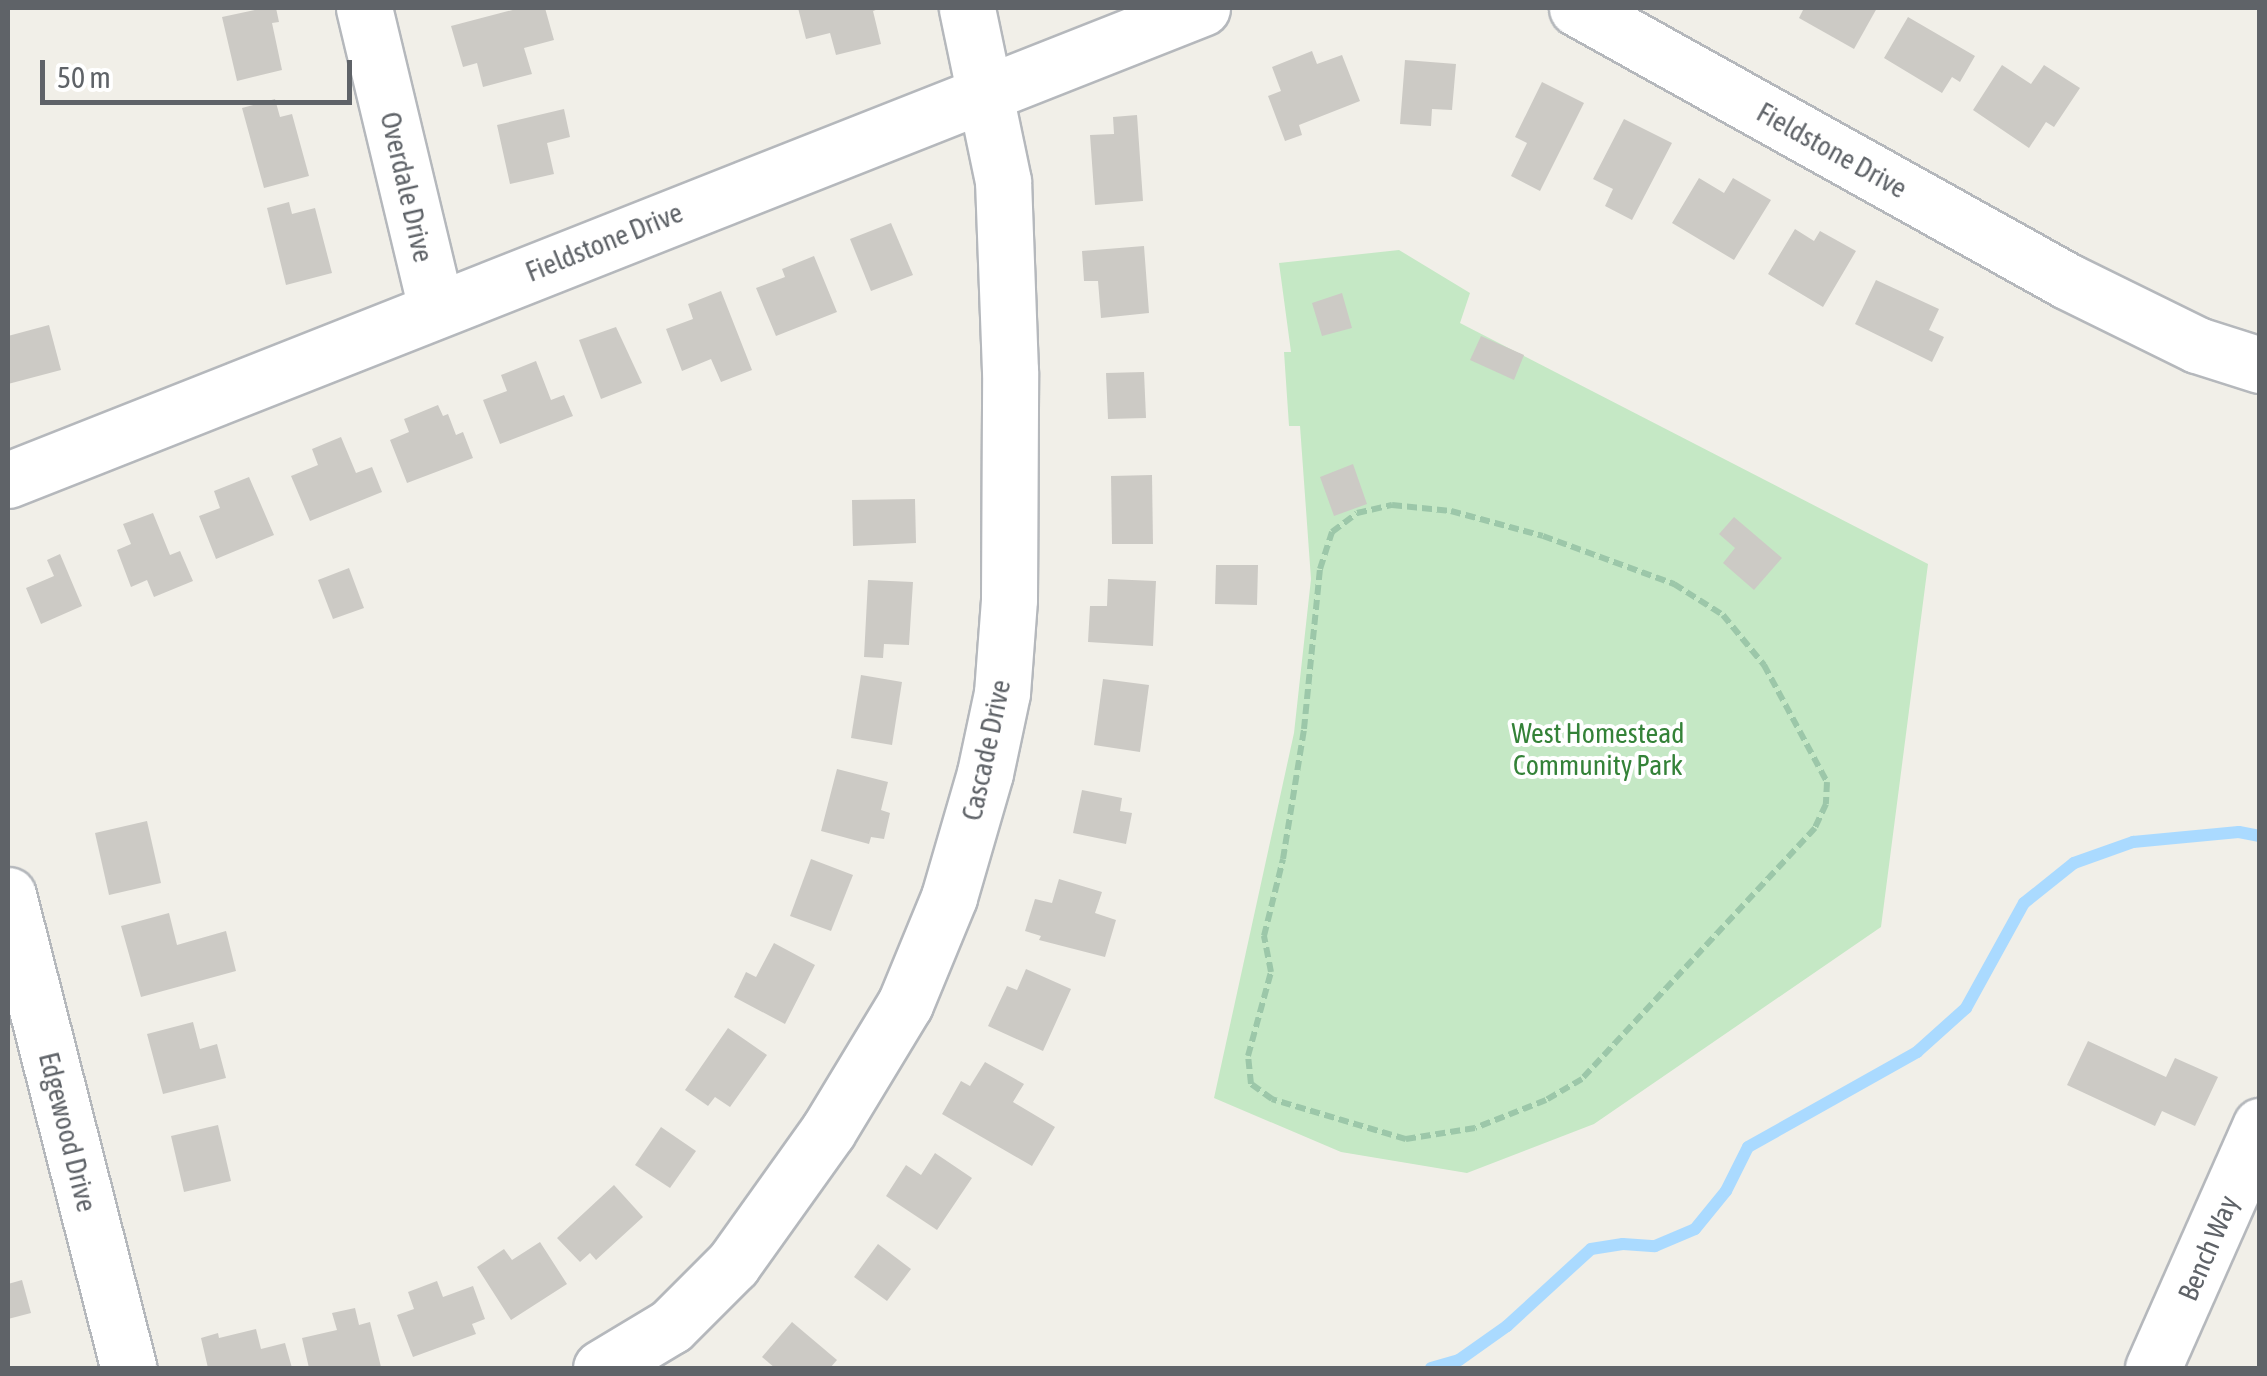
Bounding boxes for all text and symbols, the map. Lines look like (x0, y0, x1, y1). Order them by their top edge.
scale bar (45, 40, 358, 102)
text: 50 m (57, 60, 111, 94)
street label: Fieldstone Drive (1751, 95, 1913, 205)
street label: Overdale Drive (373, 109, 441, 265)
street label: Fieldstone Drive (521, 195, 687, 289)
street label: Cascade Drive (955, 677, 1017, 823)
park label: West Homestead Community Park (1512, 716, 1684, 782)
street label: Edgewood Drive (32, 1049, 104, 1215)
street label: Bench Way (2171, 1190, 2245, 1306)

